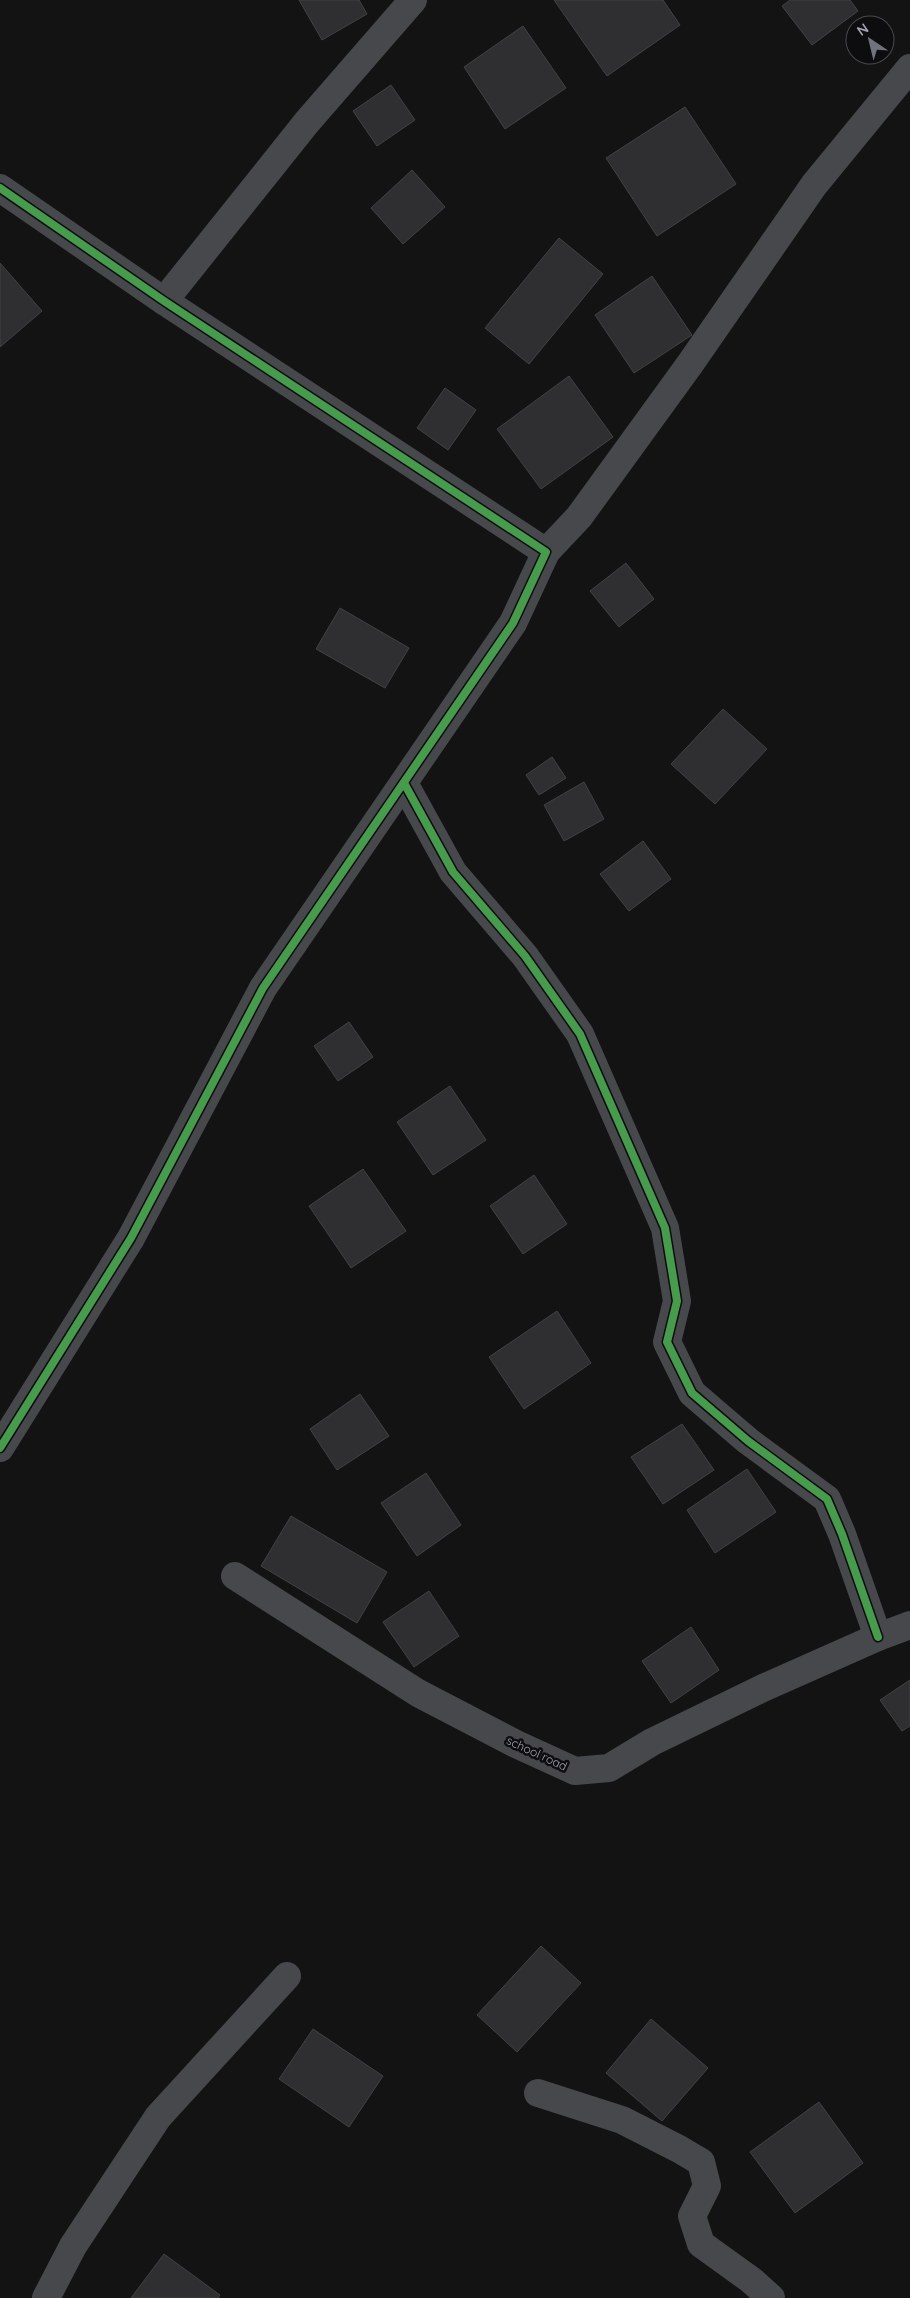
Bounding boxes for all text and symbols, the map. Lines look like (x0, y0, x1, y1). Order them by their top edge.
north arrow (845, 15, 895, 65)
text: N (853, 19, 872, 40)
street label: school road (504, 1732, 570, 1774)

